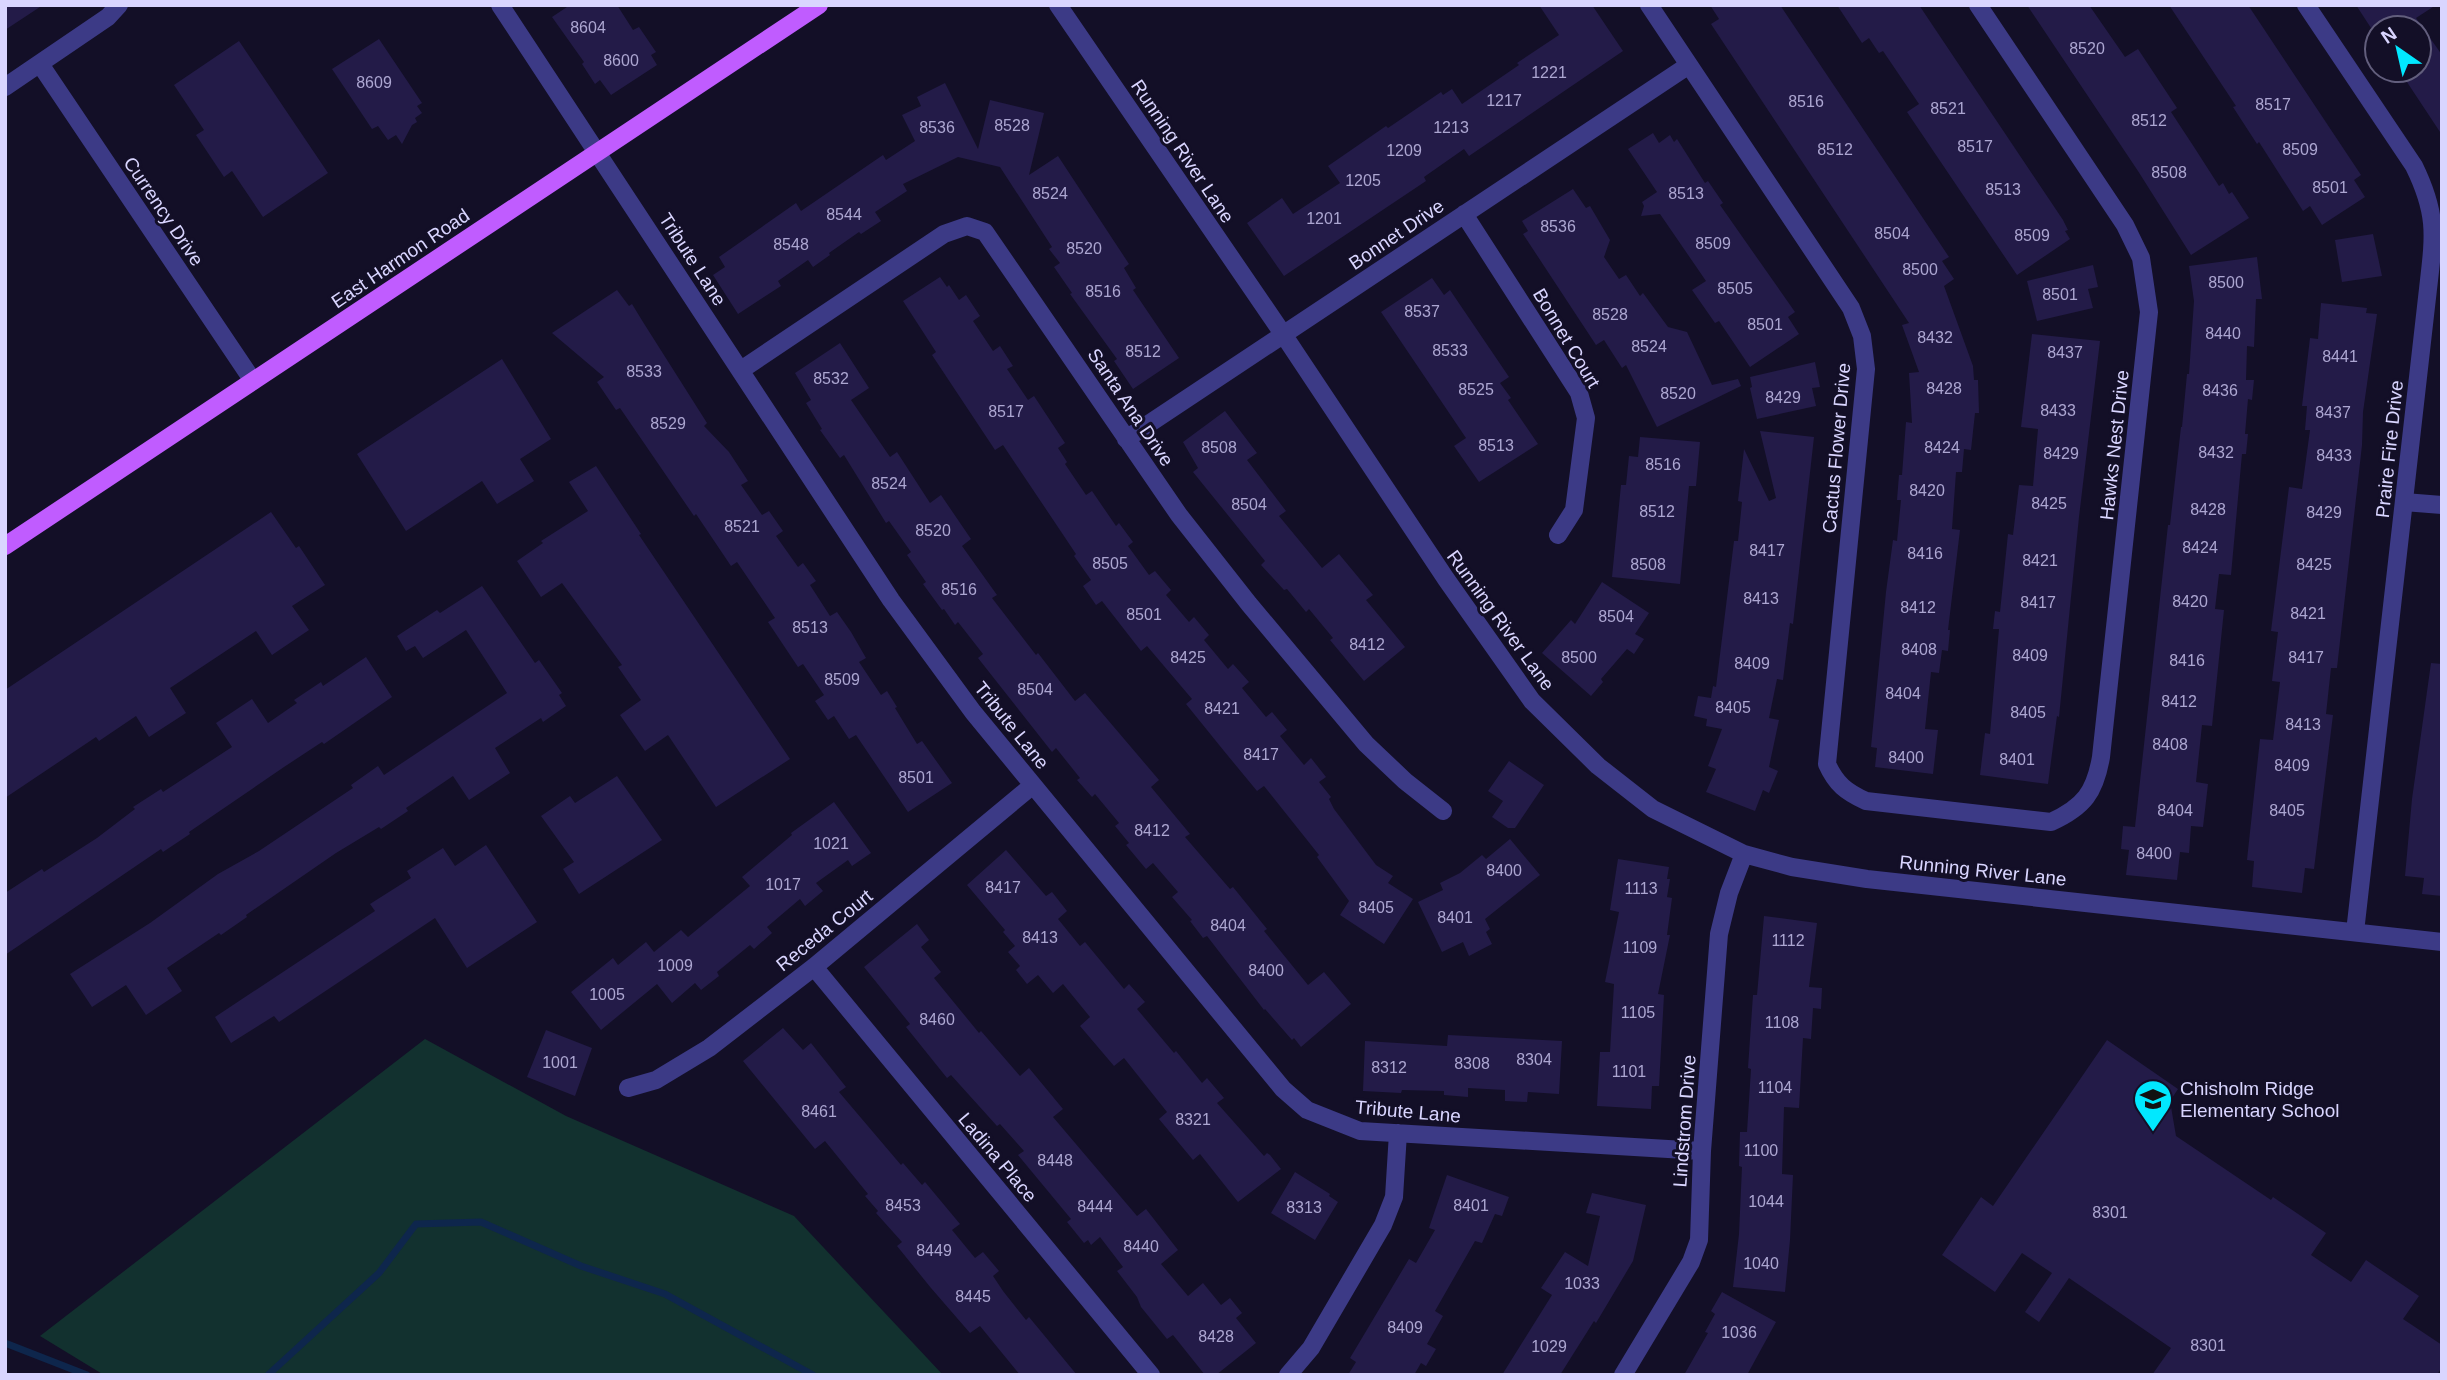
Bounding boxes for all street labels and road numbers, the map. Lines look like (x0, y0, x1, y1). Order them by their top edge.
street label: Running River Lane (1127, 76, 1238, 227)
street label: Currency Drive (119, 153, 208, 270)
street label: Bonnet Drive (1345, 195, 1448, 274)
street label: East Harmon Road (327, 205, 473, 312)
street label: Tribute Lane (655, 209, 730, 309)
street label: Bonnet Court (1529, 285, 1605, 392)
street label: Santa Ana Drive (1083, 344, 1178, 470)
street label: Cactus Flower Drive (1819, 362, 1854, 534)
street label: Hawks Nest Drive (2096, 369, 2133, 521)
street label: Praire Fire Drive (2372, 379, 2407, 519)
street label: Running River Lane (1443, 546, 1558, 694)
street label: Tribute Lane (970, 678, 1053, 773)
street label: Running River Lane (1898, 851, 2068, 890)
street label: Receda Court (772, 885, 877, 975)
street label: Lindstrom Drive (1669, 1054, 1700, 1188)
street label: Tribute Lane (1354, 1096, 1462, 1127)
street label: Ladina Place (954, 1108, 1041, 1206)

